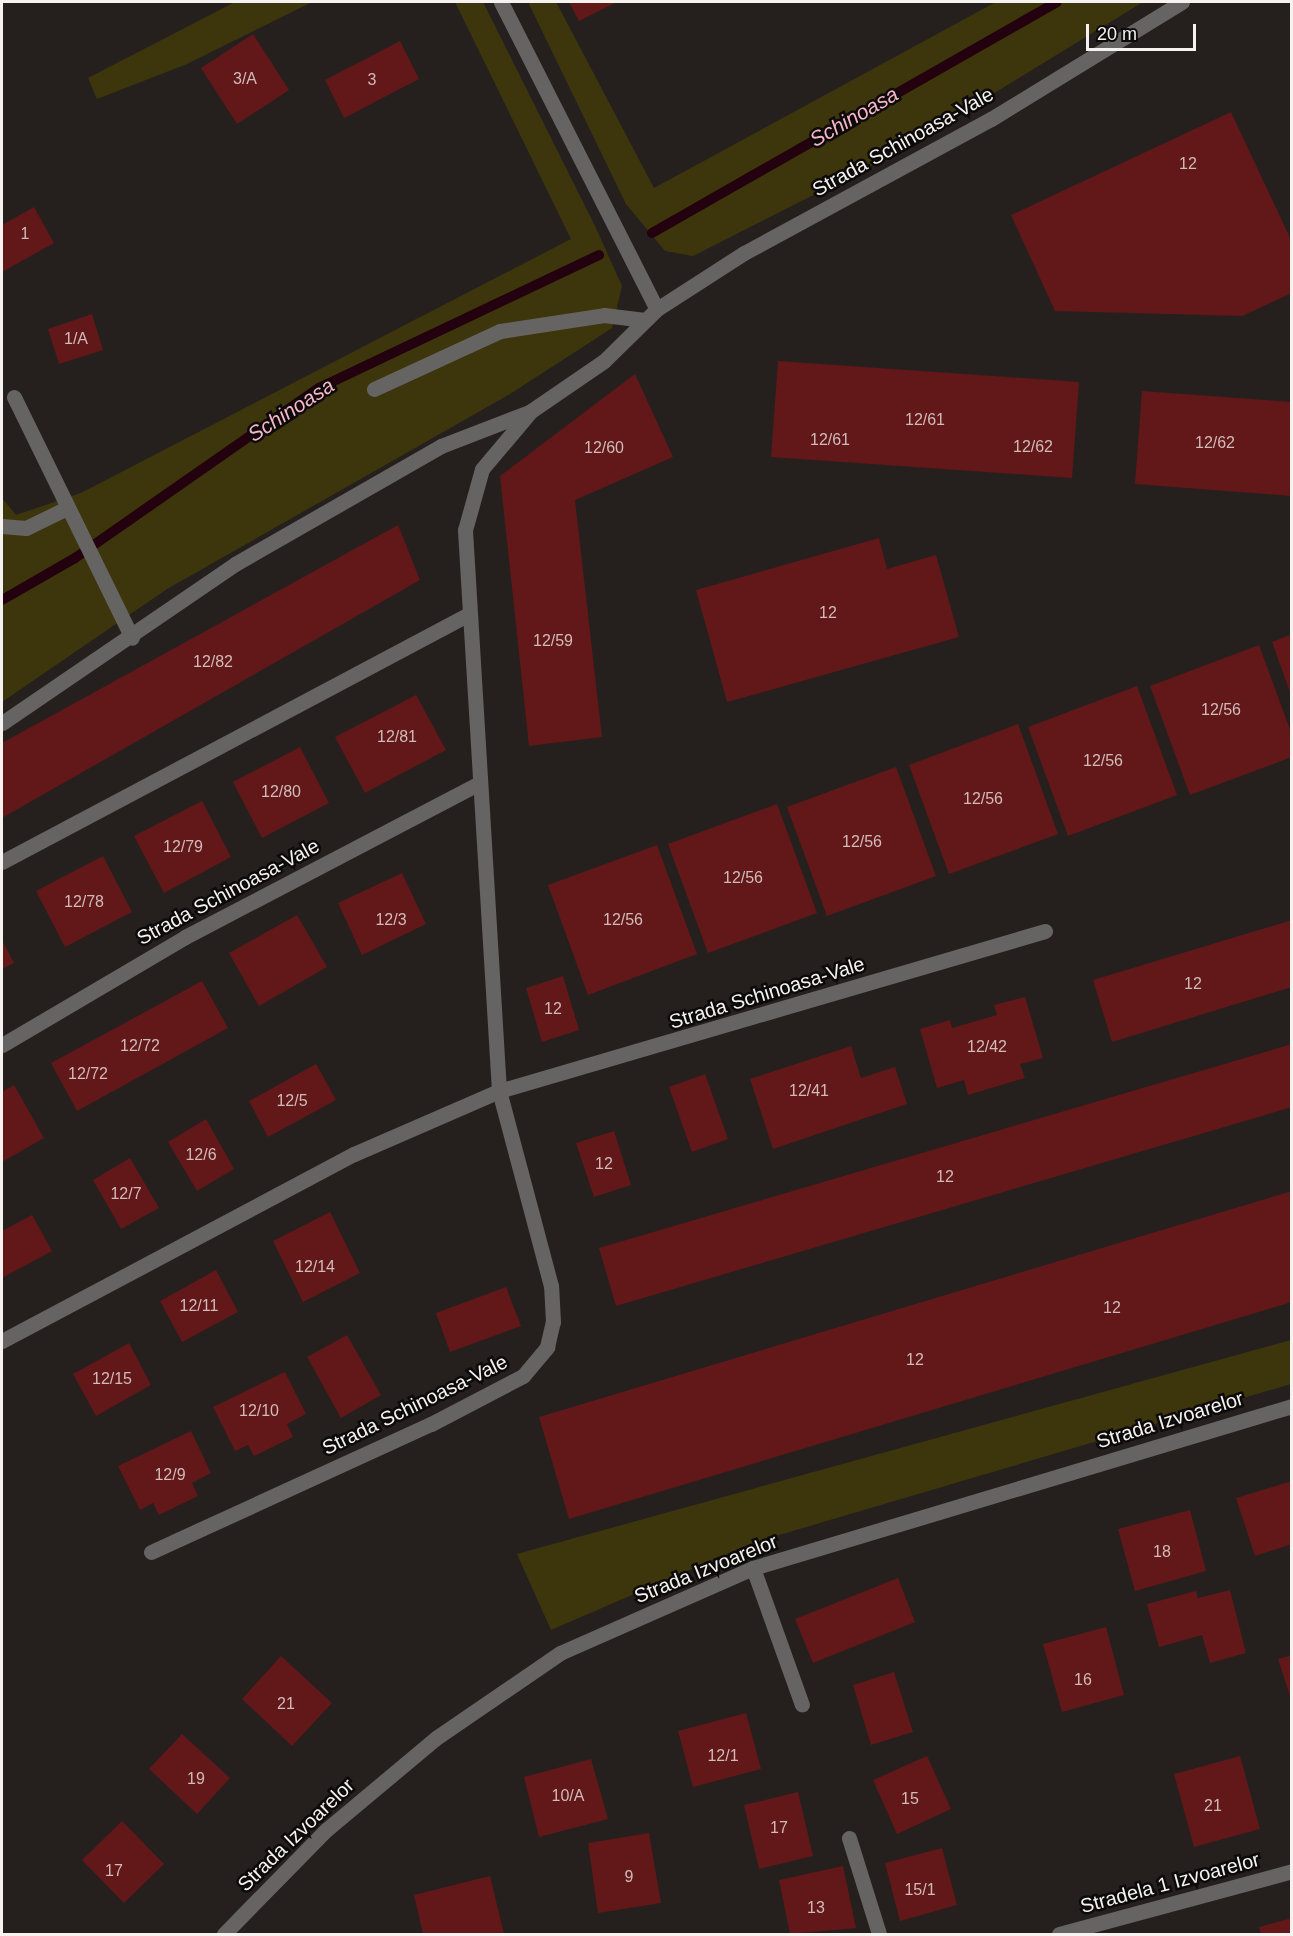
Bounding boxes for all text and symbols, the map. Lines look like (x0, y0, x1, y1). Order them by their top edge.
scale bar (1089, 12, 1198, 50)
text: 20 m (1097, 24, 1137, 44)
house number: 3/A (233, 69, 257, 89)
house number: 3 (368, 70, 376, 90)
water label: Schinoasa (805, 82, 903, 152)
street label: Strada Schinoasa-Vale (808, 82, 998, 202)
house number: 12 (1179, 154, 1197, 174)
house number: 1 (21, 224, 29, 244)
house number: 1/A (64, 329, 88, 349)
water label: Schinoasa (243, 373, 339, 447)
house number: 12/61 (905, 410, 945, 430)
house number: 12/61 (810, 430, 850, 450)
house number: 12/62 (1195, 433, 1235, 453)
house number: 12/62 (1013, 437, 1053, 457)
house number: 12/60 (584, 438, 624, 458)
house number: 12 (819, 603, 837, 623)
house number: 12/59 (533, 631, 573, 651)
house number: 12/82 (193, 652, 233, 672)
house number: 12/56 (1201, 700, 1241, 720)
house number: 12/81 (377, 727, 417, 747)
house number: 12/56 (1083, 751, 1123, 771)
house number: 12/80 (261, 782, 301, 802)
house number: 12/56 (963, 789, 1003, 809)
house number: 12/56 (842, 832, 882, 852)
street label: Strada Schinoasa-Vale (133, 834, 323, 950)
house number: 12/79 (163, 837, 203, 857)
house number: 12/56 (723, 868, 763, 888)
house number: 12/78 (64, 892, 104, 912)
house number: 12/3 (375, 910, 407, 930)
house number: 12/56 (603, 910, 643, 930)
street label: Strada Schinoasa-Vale (666, 952, 868, 1034)
house number: 12 (1184, 974, 1202, 994)
house number: 12 (544, 999, 562, 1019)
house number: 12/72 (120, 1036, 160, 1056)
house number: 12/42 (967, 1037, 1007, 1057)
house number: 12/72 (68, 1064, 108, 1084)
house number: 12/41 (789, 1081, 829, 1101)
house number: 12/5 (276, 1091, 308, 1111)
house number: 12/6 (185, 1145, 217, 1165)
house number: 12 (595, 1154, 613, 1174)
house number: 12 (936, 1167, 954, 1187)
house number: 12/7 (110, 1184, 142, 1204)
house number: 12/14 (295, 1257, 335, 1277)
house number: 12/11 (180, 1296, 218, 1316)
house number: 12 (1103, 1298, 1121, 1318)
street label: Strada Schinoasa-Vale (318, 1350, 512, 1460)
house number: 12 (906, 1350, 924, 1370)
house number: 12/15 (92, 1369, 132, 1389)
street label: Strada Izvoarelor (1094, 1386, 1246, 1454)
house number: 12/10 (239, 1401, 279, 1421)
house number: 12/9 (154, 1465, 186, 1485)
street label: Strada Izvoarelor (631, 1529, 781, 1609)
house number: 18 (1153, 1542, 1171, 1562)
house number: 16 (1074, 1670, 1092, 1690)
house number: 21 (277, 1694, 295, 1714)
house number: 12/1 (707, 1746, 739, 1766)
house number: 19 (187, 1769, 205, 1789)
street label: Strada Izvoarelor (233, 1773, 359, 1897)
house number: 10/A (552, 1786, 584, 1806)
house number: 15 (901, 1789, 919, 1809)
house number: 21 (1204, 1796, 1222, 1816)
house number: 17 (770, 1818, 788, 1838)
street label: Stradela 1 Izvoarelor (1078, 1848, 1262, 1918)
house number: 17 (105, 1861, 123, 1881)
house number: 9 (625, 1867, 633, 1887)
house number: 15/1 (904, 1880, 936, 1900)
house number: 13 (807, 1898, 825, 1918)

